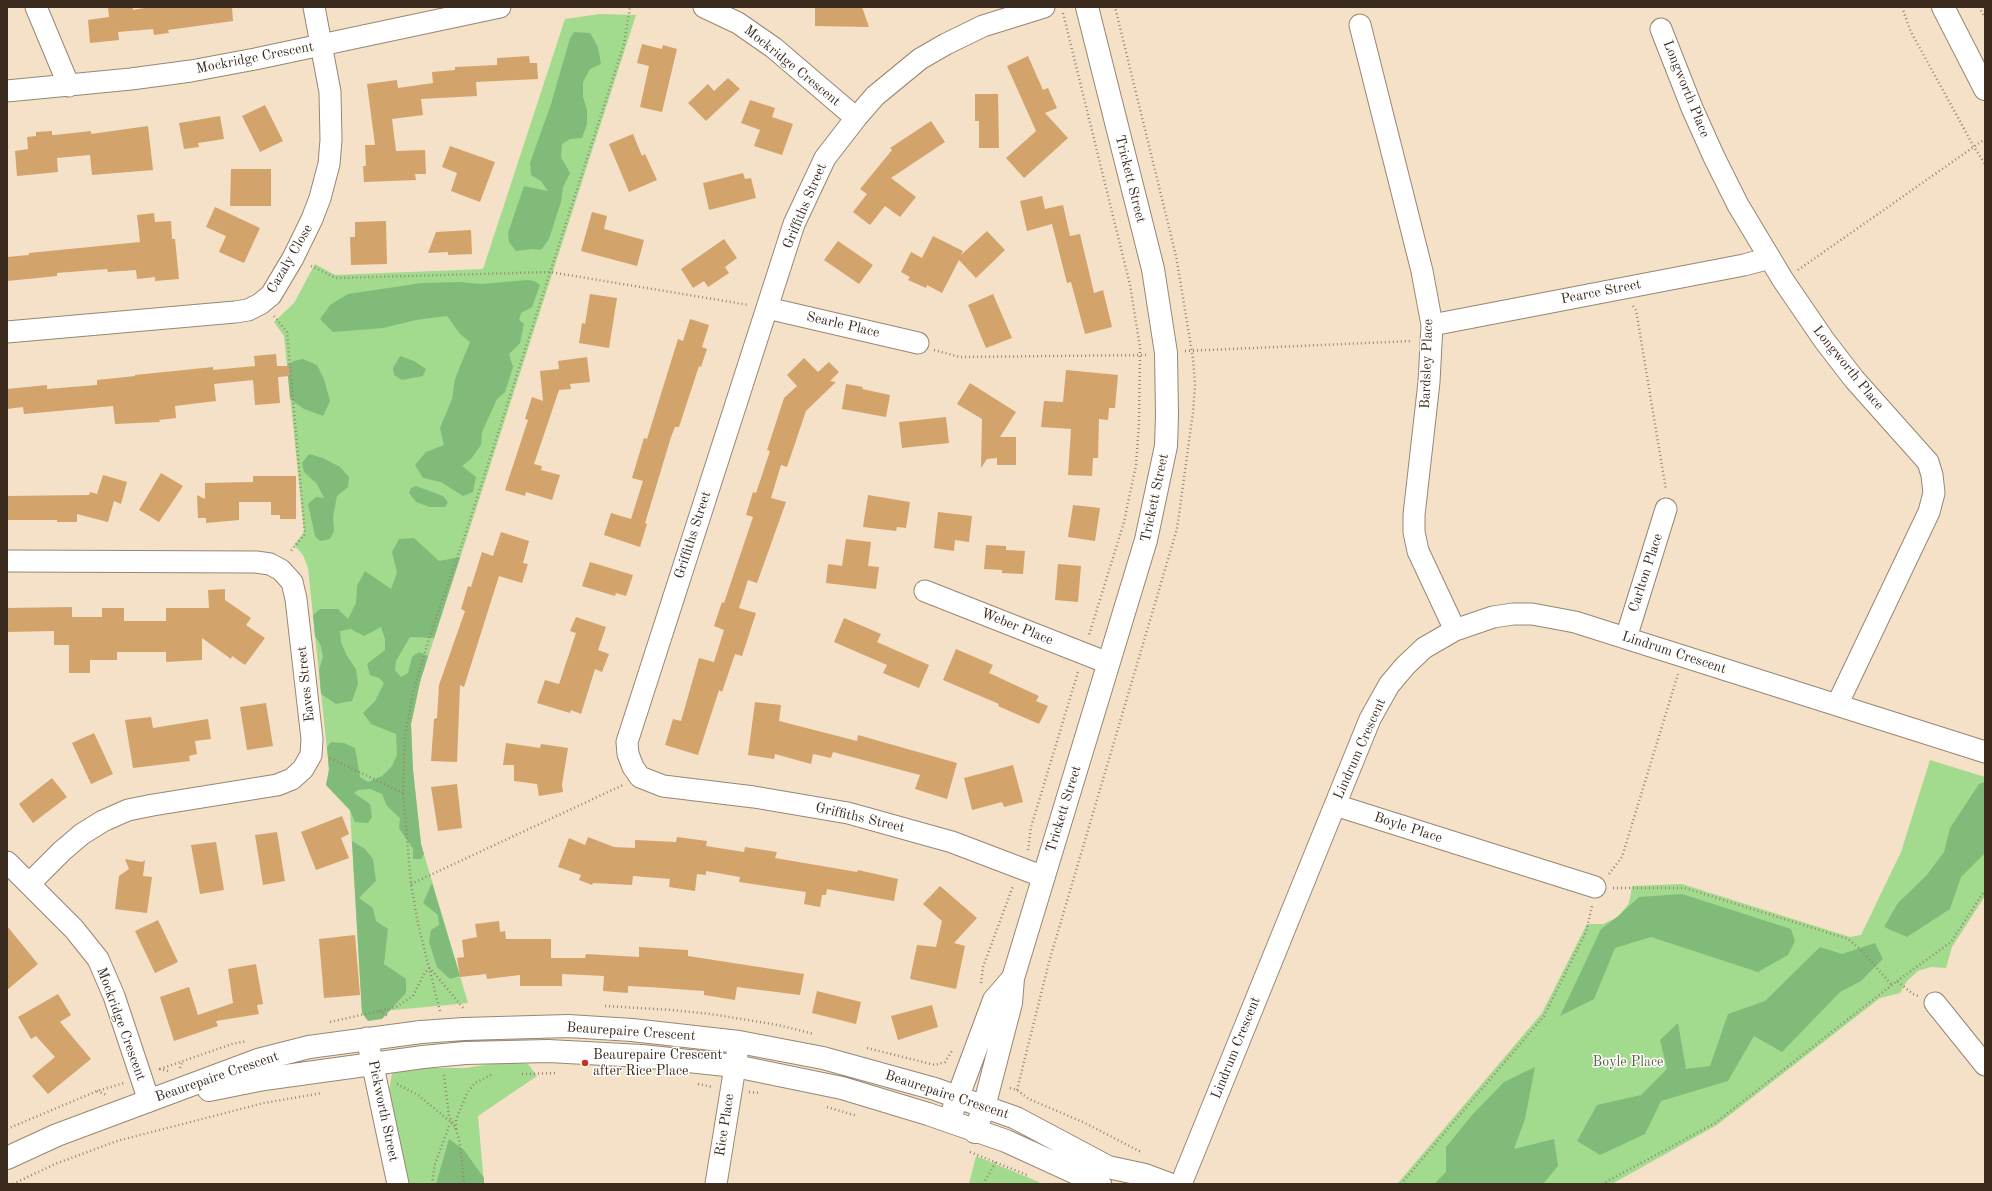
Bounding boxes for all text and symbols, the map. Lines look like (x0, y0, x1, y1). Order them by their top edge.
street label: Mockridge Crescent (740, 22, 844, 110)
street label: Mockridge Crescent (195, 38, 315, 78)
street label: Longworth Place (1659, 38, 1713, 140)
street label: Trickett Street (1111, 133, 1149, 225)
street label: Griffiths Street (779, 161, 831, 251)
street label: Cazaly Close (263, 221, 317, 297)
street label: Pearce Street (1559, 276, 1643, 308)
street label: Searle Place (805, 308, 881, 342)
street label: Bardsley Place (1417, 319, 1437, 409)
street label: Longworth Place (1809, 322, 1887, 414)
street label: Trickett Street (1137, 452, 1173, 544)
street label: Griffiths Street (671, 489, 715, 581)
street label: Carlton Place (1625, 531, 1667, 615)
street label: Weber Place (979, 605, 1055, 649)
street label: Lindrum Crescent (1620, 628, 1728, 678)
street label: Eaves Street (294, 645, 318, 723)
street label: Lindrum Crescent (1330, 696, 1390, 802)
street label: Trickett Street (1043, 763, 1085, 855)
street label: Griffiths Street (814, 800, 906, 836)
street label: Boyle Place (1372, 809, 1444, 847)
street label: Mockridge Crescent (93, 965, 149, 1083)
street label: Lindrum Crescent (1208, 994, 1264, 1102)
street label: Beaurepaire Crescent (566, 1019, 696, 1045)
place label: Beaurepaire Crescent after Rice Place (593, 1047, 722, 1080)
street label: Beaurepaire Crescent (153, 1048, 281, 1106)
park label: Boyle Place (1593, 1054, 1663, 1070)
marker: Beaurepaire Crescent after Rice Place (580, 1058, 590, 1068)
street label: Pickworth Street (364, 1059, 402, 1163)
street label: Beaurepaire Crescent (883, 1067, 1011, 1123)
street label: Rice Place (712, 1093, 738, 1157)

